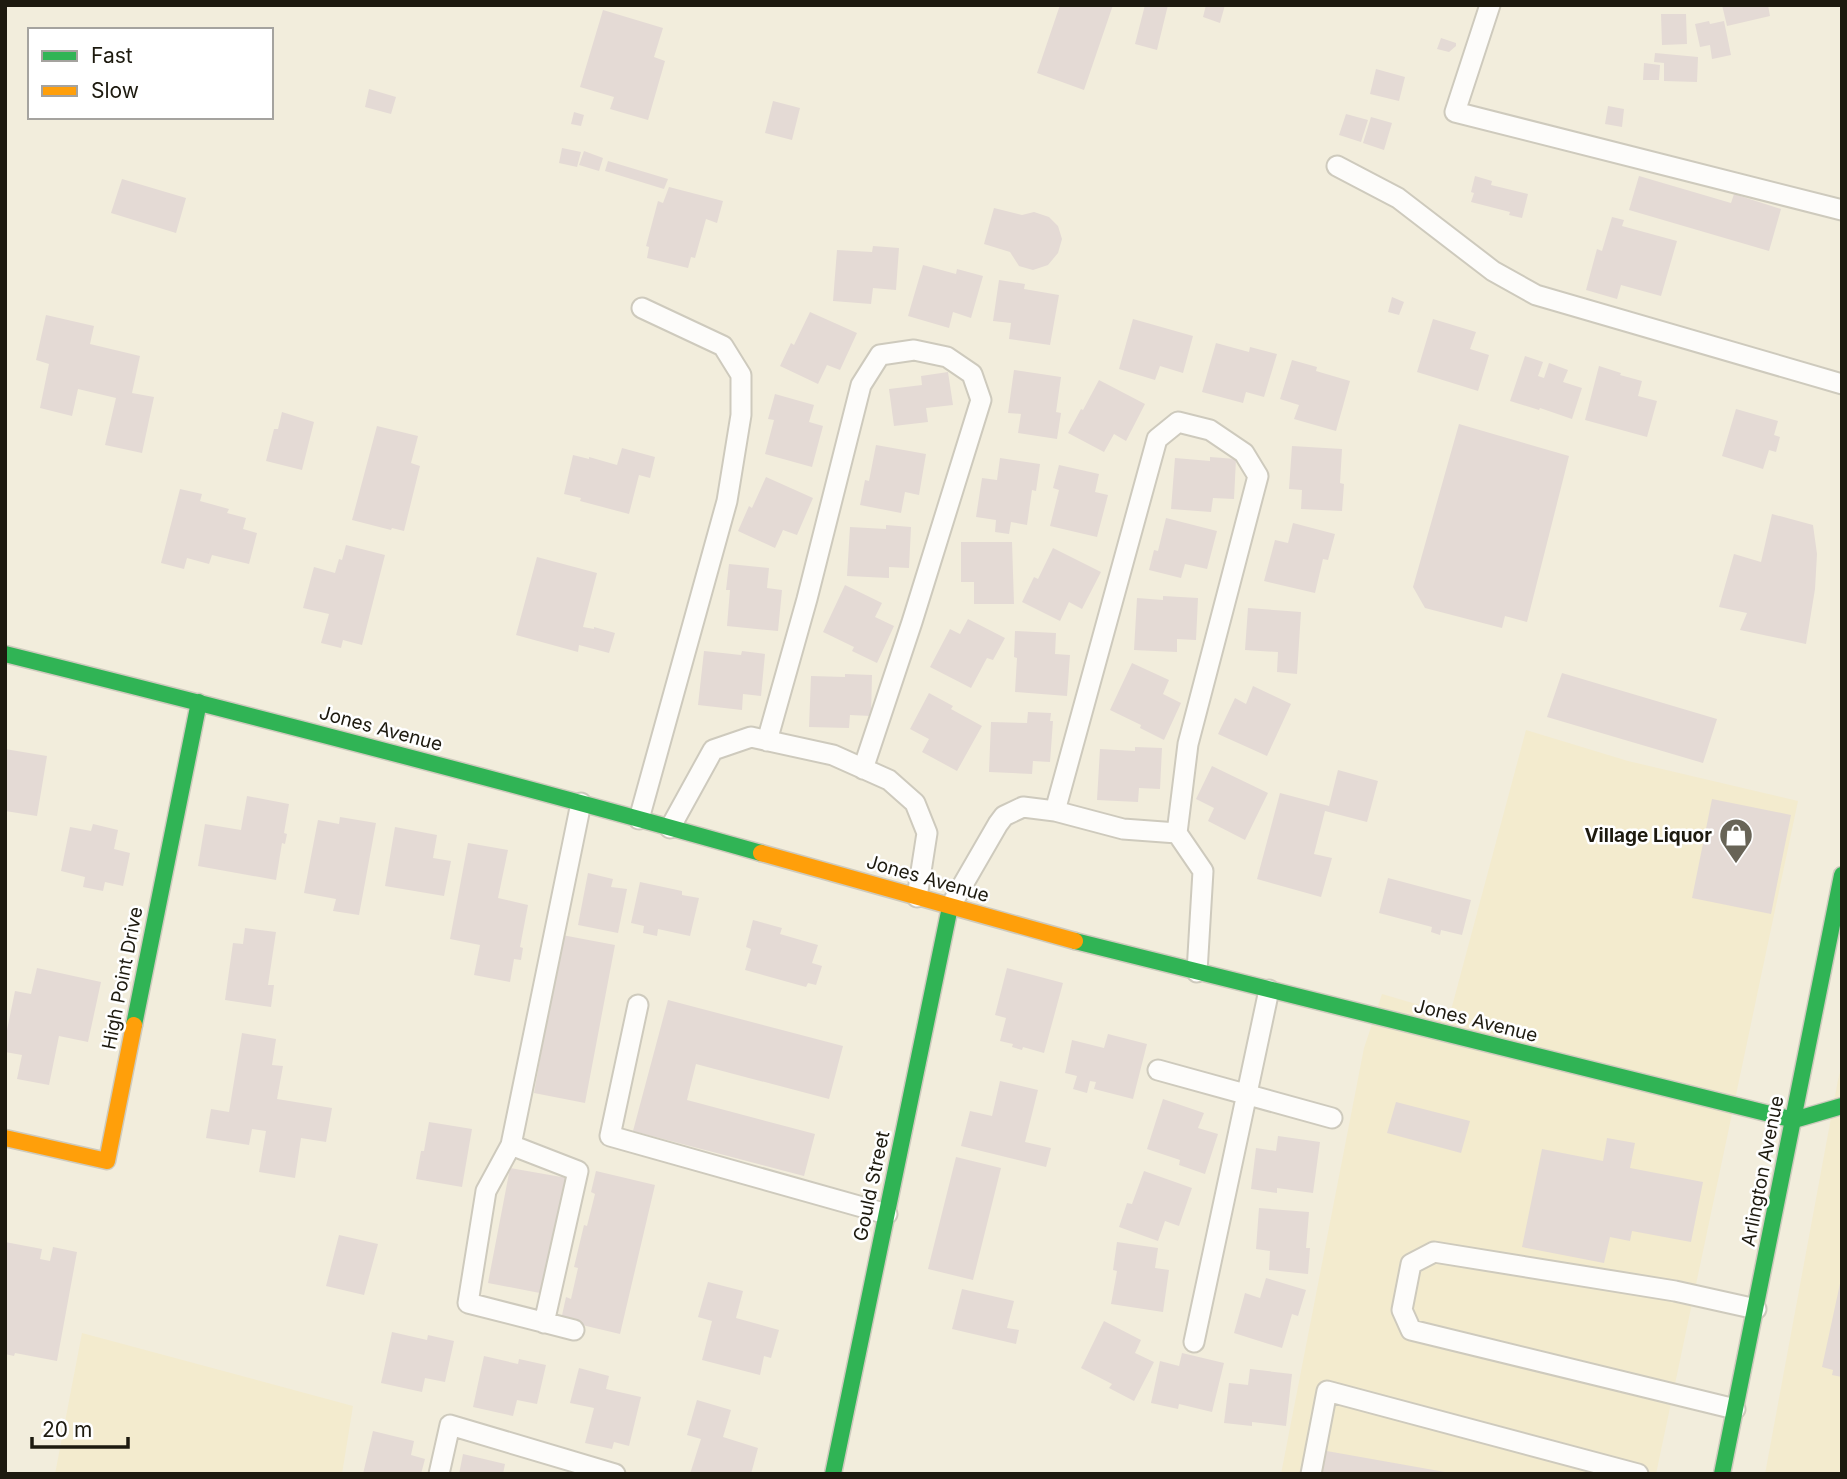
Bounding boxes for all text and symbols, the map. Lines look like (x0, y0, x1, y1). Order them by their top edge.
legend (28, 28, 273, 119)
text: Fast (91, 43, 133, 68)
text: Slow (91, 78, 139, 103)
street label: Jones Avenue (317, 701, 445, 756)
shop icon: Village Liquor (1717, 816, 1755, 865)
place label: Village Liquor (1584, 824, 1712, 847)
street label: Jones Avenue (864, 850, 992, 907)
street label: High Point Drive (97, 905, 148, 1051)
street label: Jones Avenue (1412, 994, 1540, 1047)
street label: Arlington Avenue (1737, 1094, 1788, 1249)
street label: Gould Street (849, 1129, 894, 1243)
scale bar (32, 1406, 128, 1450)
text: 20 m (42, 1417, 92, 1442)

